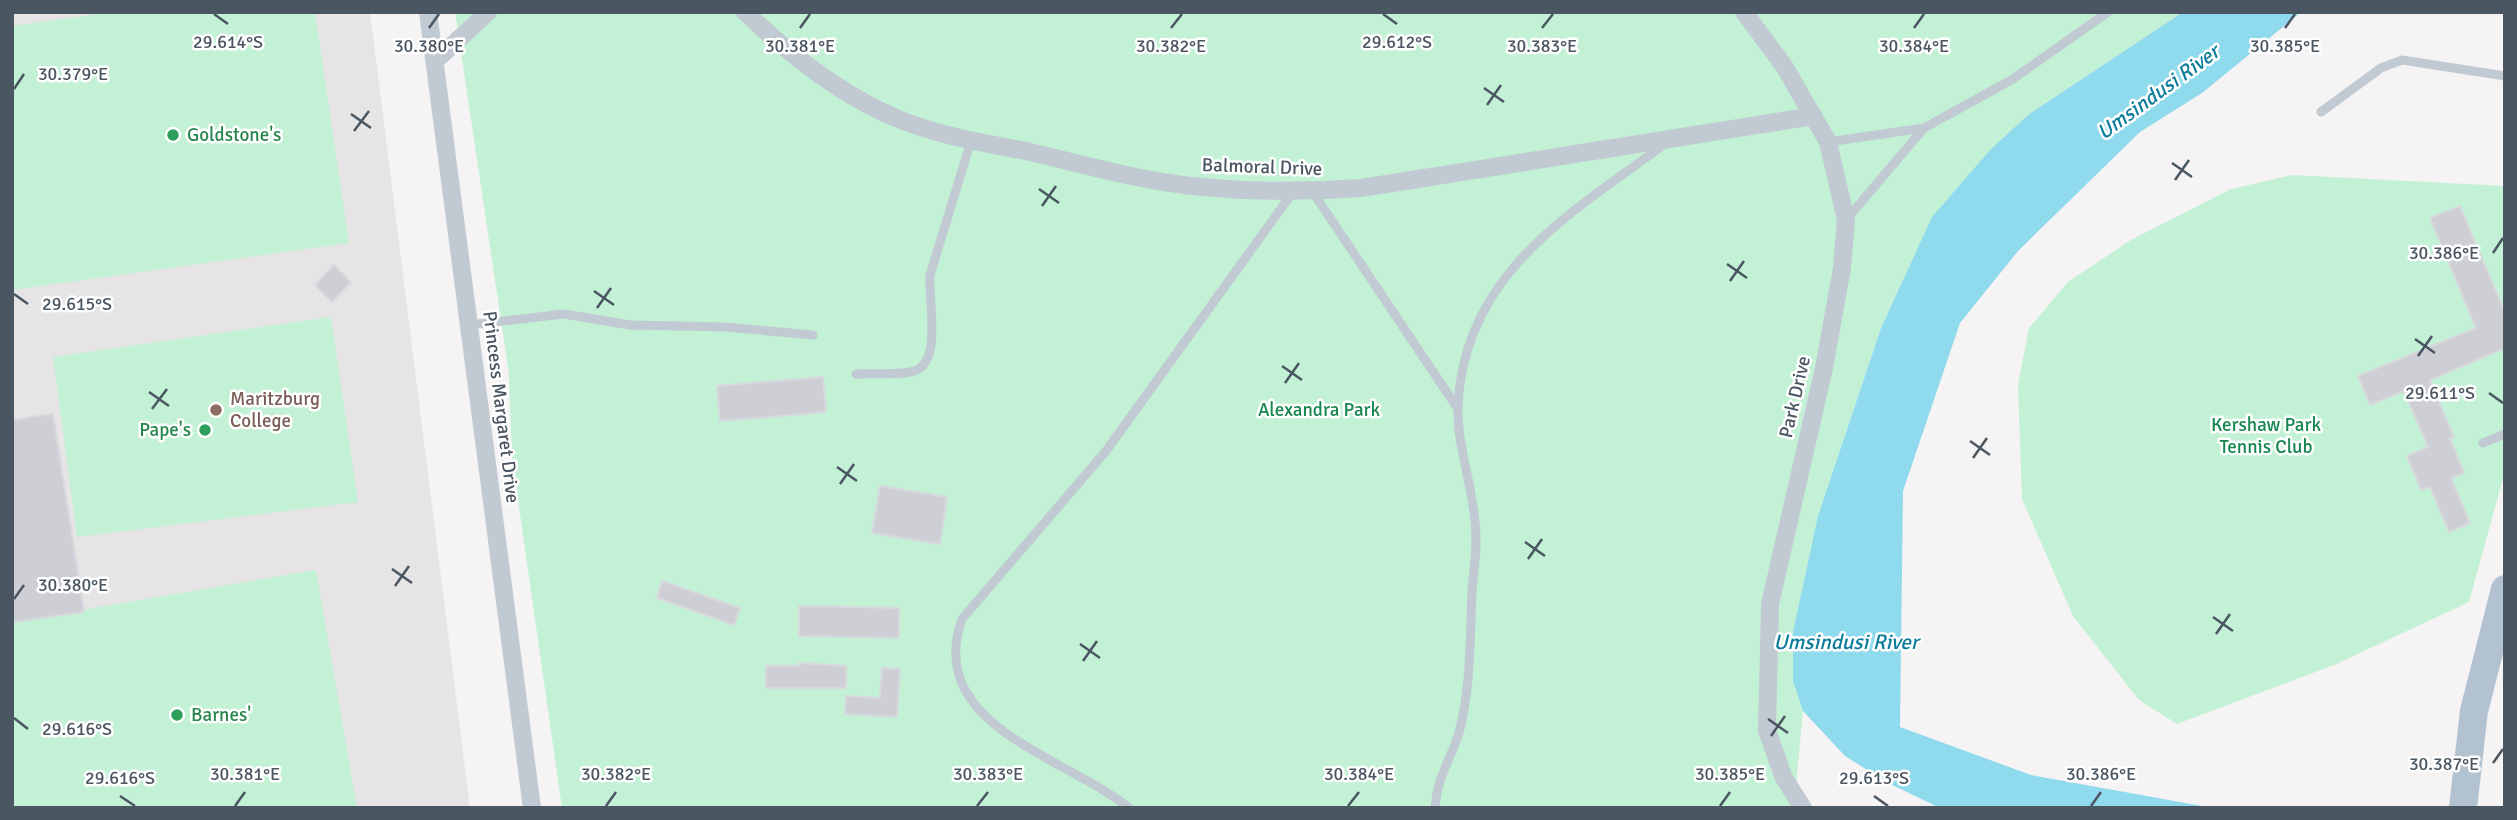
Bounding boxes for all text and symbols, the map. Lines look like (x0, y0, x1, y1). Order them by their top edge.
text: 29.614°S (193, 31, 263, 53)
text: 29.612°S (1362, 31, 1432, 53)
text: 30.380°E (394, 35, 464, 57)
text: 30.381°E (765, 35, 835, 57)
text: 30.382°E (1136, 35, 1206, 57)
text: 30.383°E (1507, 35, 1577, 57)
text: 30.384°E (1879, 35, 1949, 57)
text: 30.385°E (2250, 35, 2320, 57)
water label: Umsindusi River (2092, 37, 2227, 145)
text: 30.379°E (38, 63, 108, 85)
place label: Goldstone's (187, 123, 281, 147)
marker: Goldstone's (165, 127, 181, 143)
street label: Balmoral Drive (1201, 153, 1323, 181)
text: 30.386°E (2409, 242, 2479, 264)
text: 29.615°S (42, 293, 112, 315)
street label: Princess Margaret Drive (477, 310, 525, 504)
street label: Park Drive (1774, 354, 1816, 440)
text: 29.611°S (2405, 382, 2475, 404)
place label: Maritzburg College (230, 387, 320, 433)
park label: Alexandra Park (1258, 398, 1381, 422)
marker: Maritzburg College (208, 402, 224, 418)
park label: Kershaw Park Tennis Club (2211, 413, 2321, 459)
place label: Pape's (139, 418, 191, 442)
marker: Pape's (197, 422, 213, 438)
text: 30.380°E (38, 574, 108, 596)
water label: Umsindusi River (1774, 629, 1922, 655)
place label: Barnes' (191, 703, 251, 727)
marker: Barnes' (169, 707, 185, 723)
text: 29.616°S (42, 718, 112, 740)
text: 30.387°E (2409, 753, 2479, 775)
text: 30.381°E (210, 763, 280, 785)
text: 30.382°E (581, 763, 651, 785)
text: 30.383°E (953, 763, 1023, 785)
text: 30.384°E (1324, 763, 1394, 785)
text: 30.385°E (1695, 763, 1765, 785)
text: 30.386°E (2066, 763, 2136, 785)
text: 29.616°S (85, 767, 155, 789)
text: 29.613°S (1839, 767, 1909, 789)

